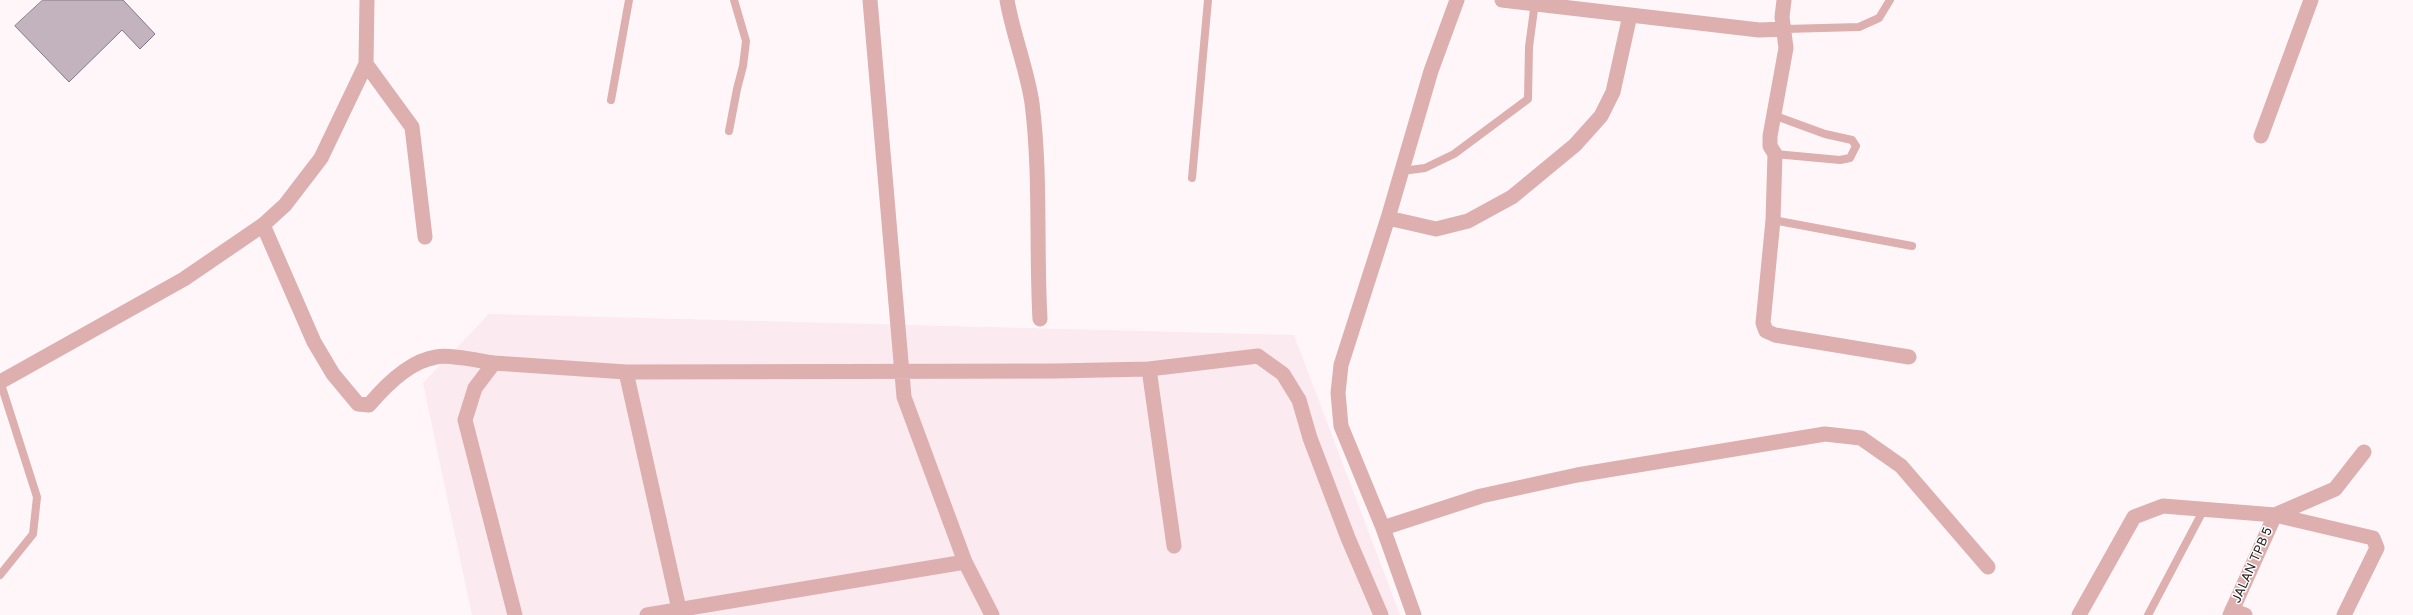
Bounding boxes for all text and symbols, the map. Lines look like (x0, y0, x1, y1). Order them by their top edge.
street label: JALAN TPB 5 (2228, 525, 2276, 605)

